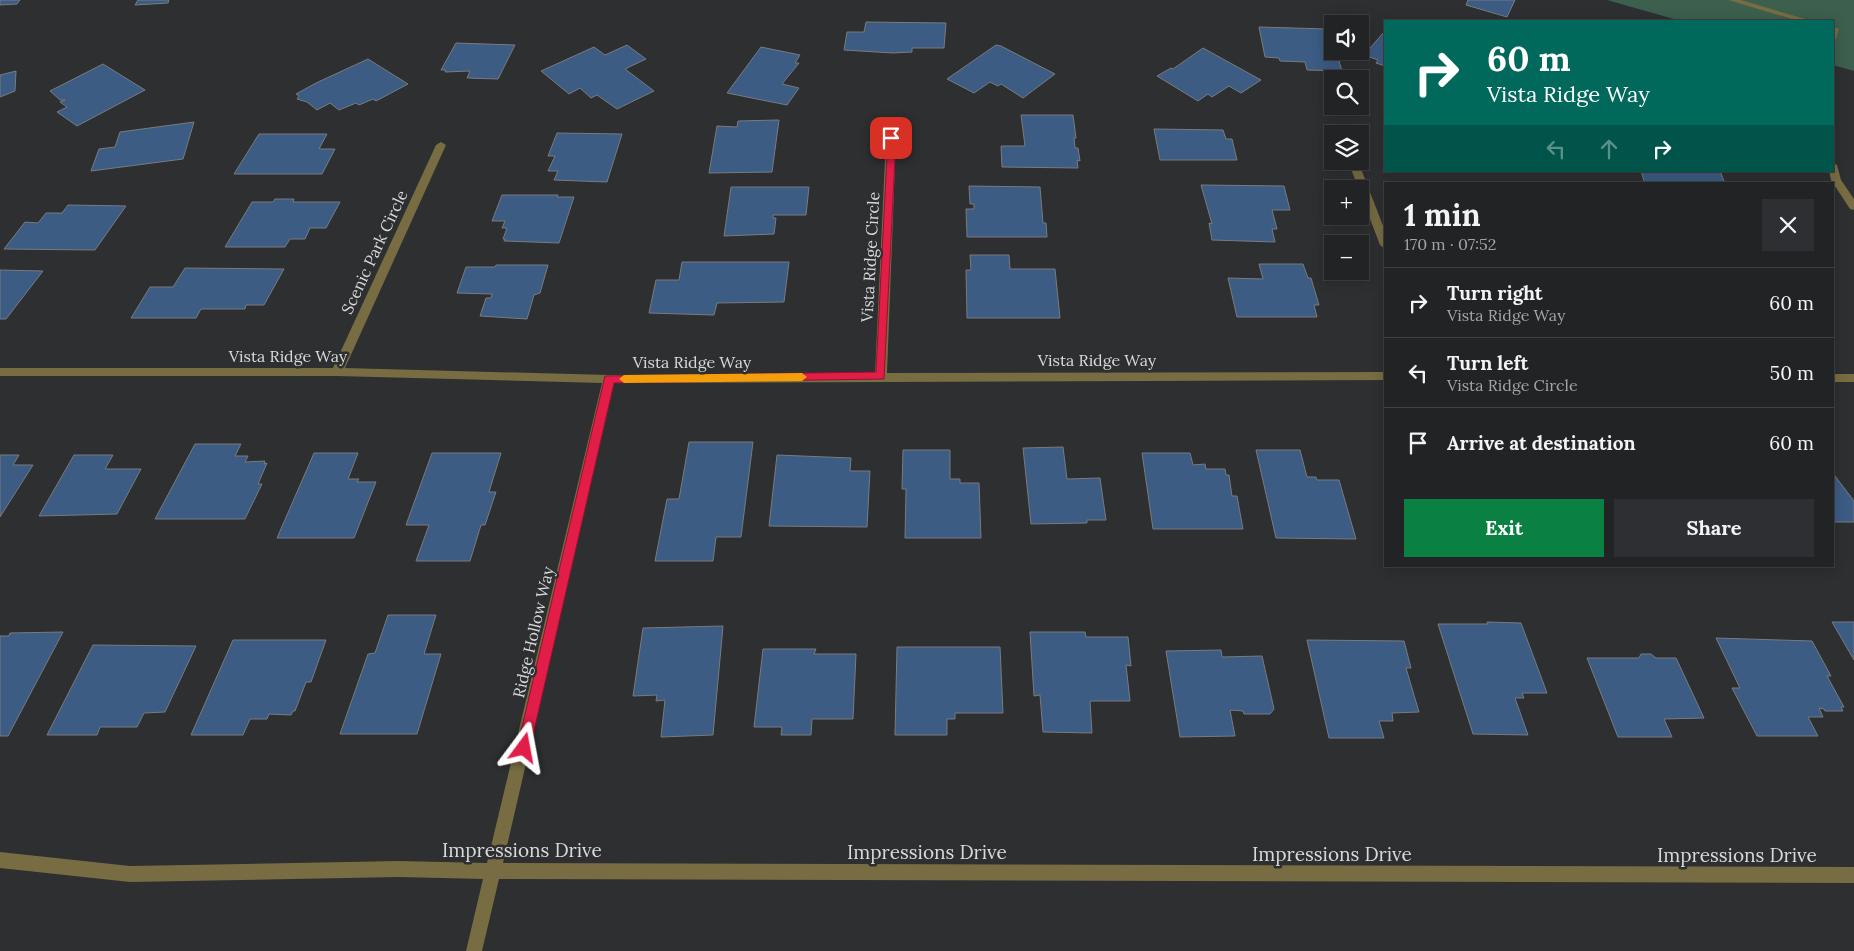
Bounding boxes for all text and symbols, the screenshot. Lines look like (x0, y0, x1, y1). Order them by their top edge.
map controls (1324, 15, 1369, 280)
button: sound (1324, 15, 1369, 60)
text: 60 m (1487, 36, 1571, 81)
icon: right (1404, 40, 1469, 105)
button: search (1324, 70, 1369, 115)
text: Vista Ridge Way (1487, 80, 1650, 108)
pin (870, 117, 912, 159)
icon: arrive (877, 124, 905, 152)
button: layers (1324, 125, 1369, 170)
icon: left (1542, 135, 1570, 163)
icon: ahead (1595, 135, 1623, 163)
icon: right (1648, 135, 1676, 163)
button: + (1324, 180, 1369, 225)
street label: Scenic Park Circle (336, 186, 412, 317)
street label: Vista Ridge Circle (857, 191, 883, 324)
text: 1 min (1404, 196, 1481, 234)
button: close (1762, 199, 1814, 251)
text: 170 m · 07:52 (1404, 234, 1496, 254)
button: − (1324, 235, 1369, 280)
text: Turn right (1447, 281, 1543, 305)
icon: right (1404, 289, 1432, 317)
text: 60 m (1769, 291, 1814, 315)
text: Vista Ridge Way (1447, 305, 1565, 325)
street label: Vista Ridge Way (228, 346, 348, 366)
street label: Vista Ridge Way (1037, 350, 1157, 370)
text: Turn left (1447, 351, 1528, 375)
street label: Vista Ridge Way (632, 352, 752, 372)
icon: left (1404, 359, 1432, 387)
text: 50 m (1770, 361, 1814, 385)
text: Vista Ridge Circle (1447, 375, 1578, 395)
icon: arrive (1404, 429, 1432, 457)
text: Arrive at destination (1447, 431, 1636, 455)
text: 60 m (1769, 431, 1814, 455)
button: Exit (1404, 499, 1604, 557)
button: Share (1614, 499, 1814, 557)
street label: Ridge Hollow Way (508, 564, 558, 700)
position arrow (497, 721, 549, 773)
street label: Impressions Drive (442, 838, 602, 862)
street label: Impressions Drive (847, 840, 1007, 864)
street label: Impressions Drive (1252, 842, 1412, 866)
street label: Impressions Drive (1657, 843, 1817, 867)

